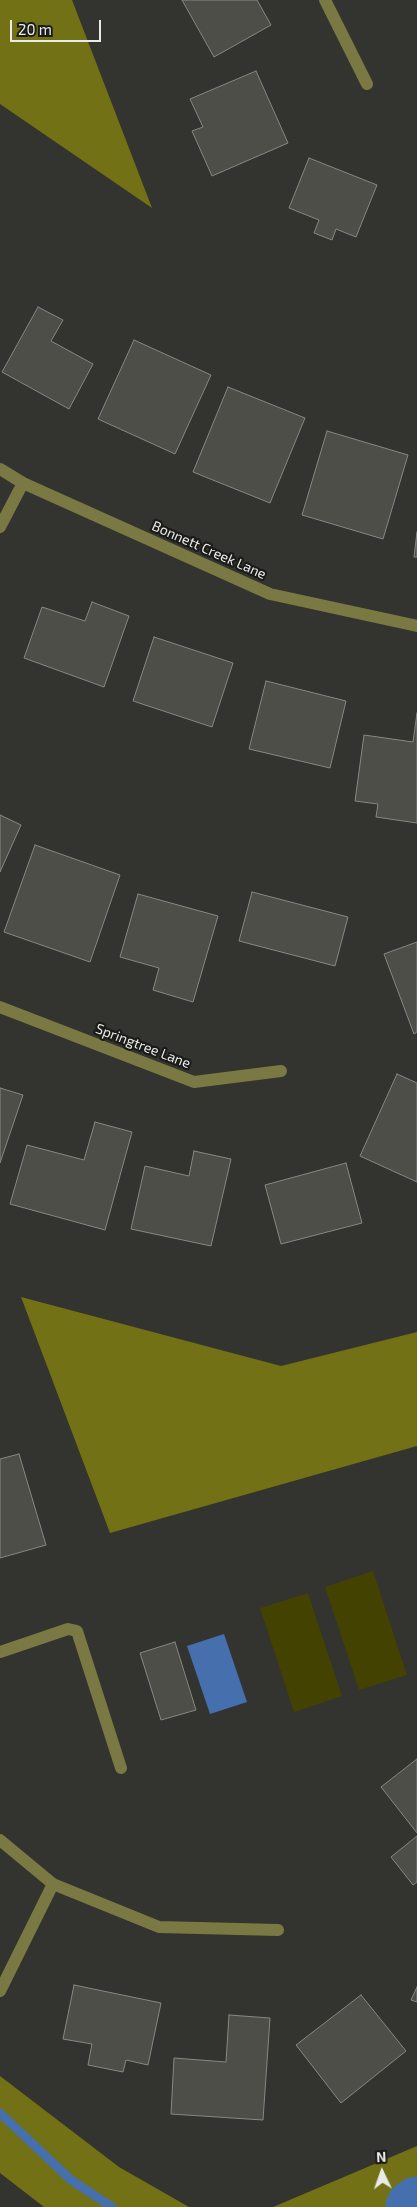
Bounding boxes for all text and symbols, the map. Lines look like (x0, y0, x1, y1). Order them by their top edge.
scale bar (12, 10, 104, 42)
text: 20 m (18, 20, 52, 38)
street label: Bonnett Creek Lane (149, 517, 269, 583)
street label: Springtree Lane (93, 1020, 193, 1072)
north arrow (357, 2147, 407, 2197)
text: N (376, 2148, 387, 2165)

